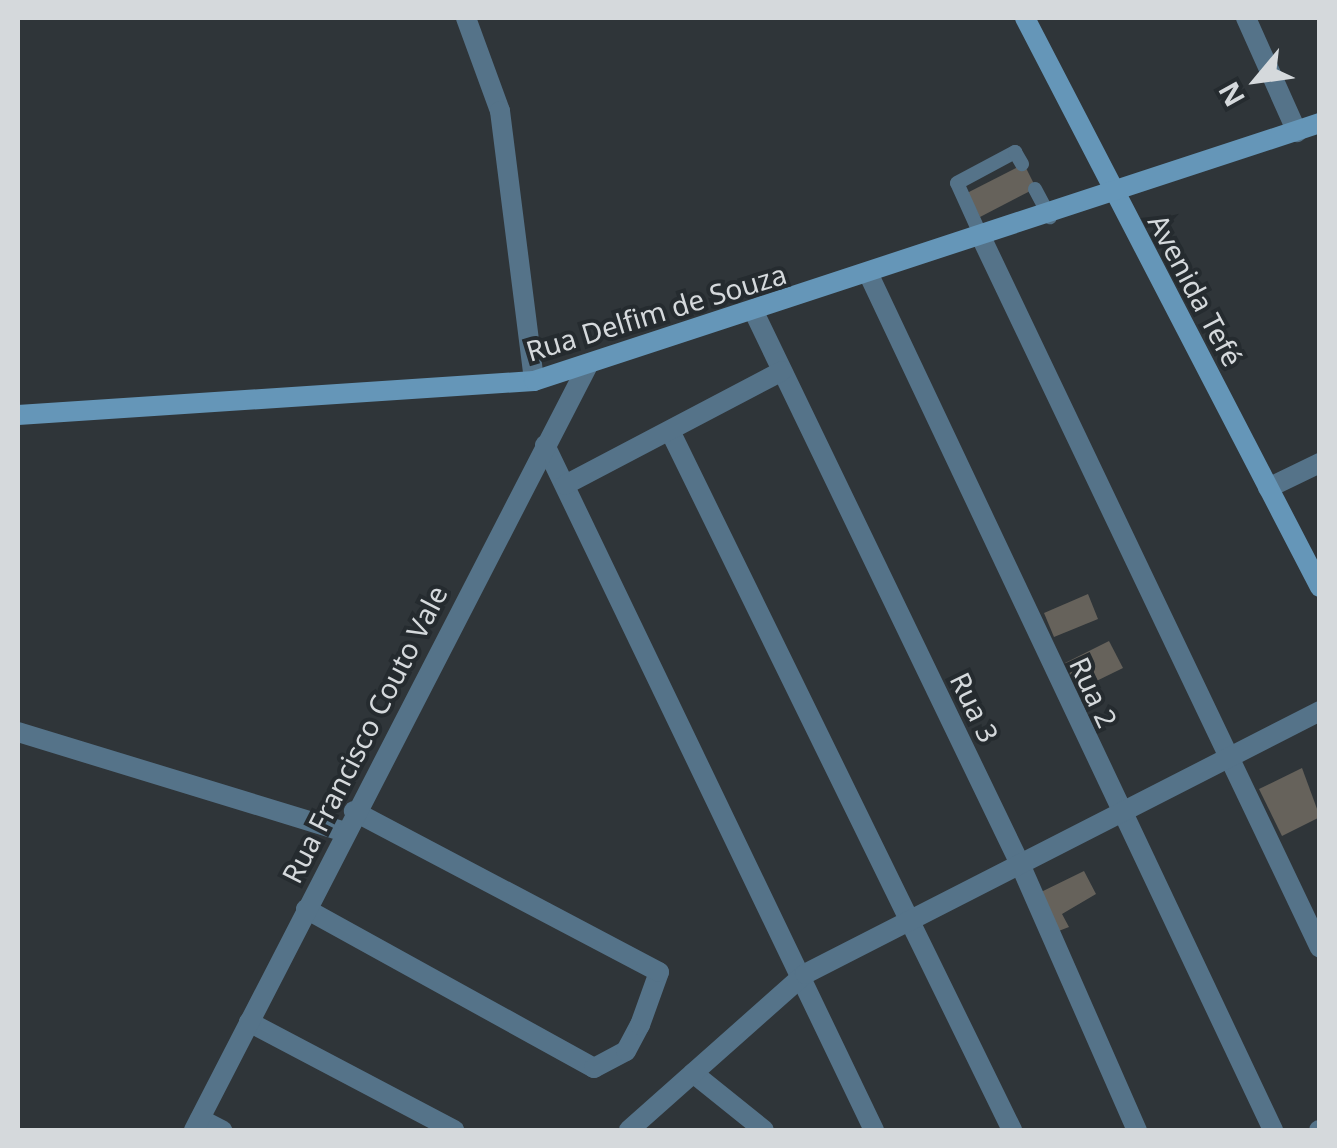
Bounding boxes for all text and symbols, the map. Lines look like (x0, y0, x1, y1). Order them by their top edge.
north arrow (1207, 30, 1307, 130)
text: N (1209, 75, 1253, 114)
street label: Avenida Tefé (1142, 208, 1250, 372)
street label: Rua Delfim de Souza (522, 256, 790, 368)
street label: Rua Francisco Couto Vale (274, 580, 454, 888)
street label: Rua 2 (1063, 651, 1125, 733)
street label: Rua 3 (944, 667, 1006, 747)

